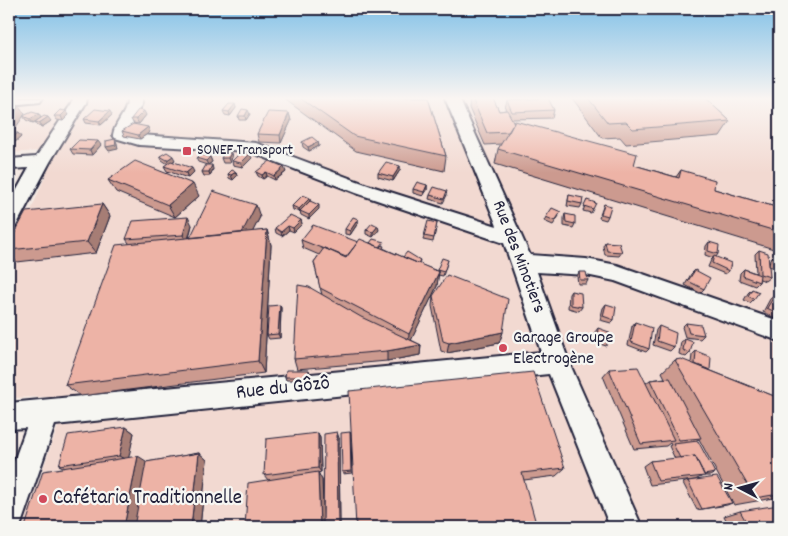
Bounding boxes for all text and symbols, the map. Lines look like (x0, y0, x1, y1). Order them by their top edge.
place label: SONEF Transport (197, 140, 294, 162)
marker: SONEF Transport (181, 145, 193, 157)
street label: Rue des Minotiers (485, 197, 551, 317)
place label: Garage Groupe Electrogène (513, 326, 613, 372)
marker: Garage Groupe Electrogène (497, 342, 509, 354)
street label: Rue du Gôzô (235, 369, 331, 409)
north arrow (716, 464, 766, 514)
text: N (719, 482, 739, 491)
place label: Cafétaria Traditionnelle (53, 484, 242, 514)
marker: Cafétaria Traditionnelle (37, 493, 49, 505)

